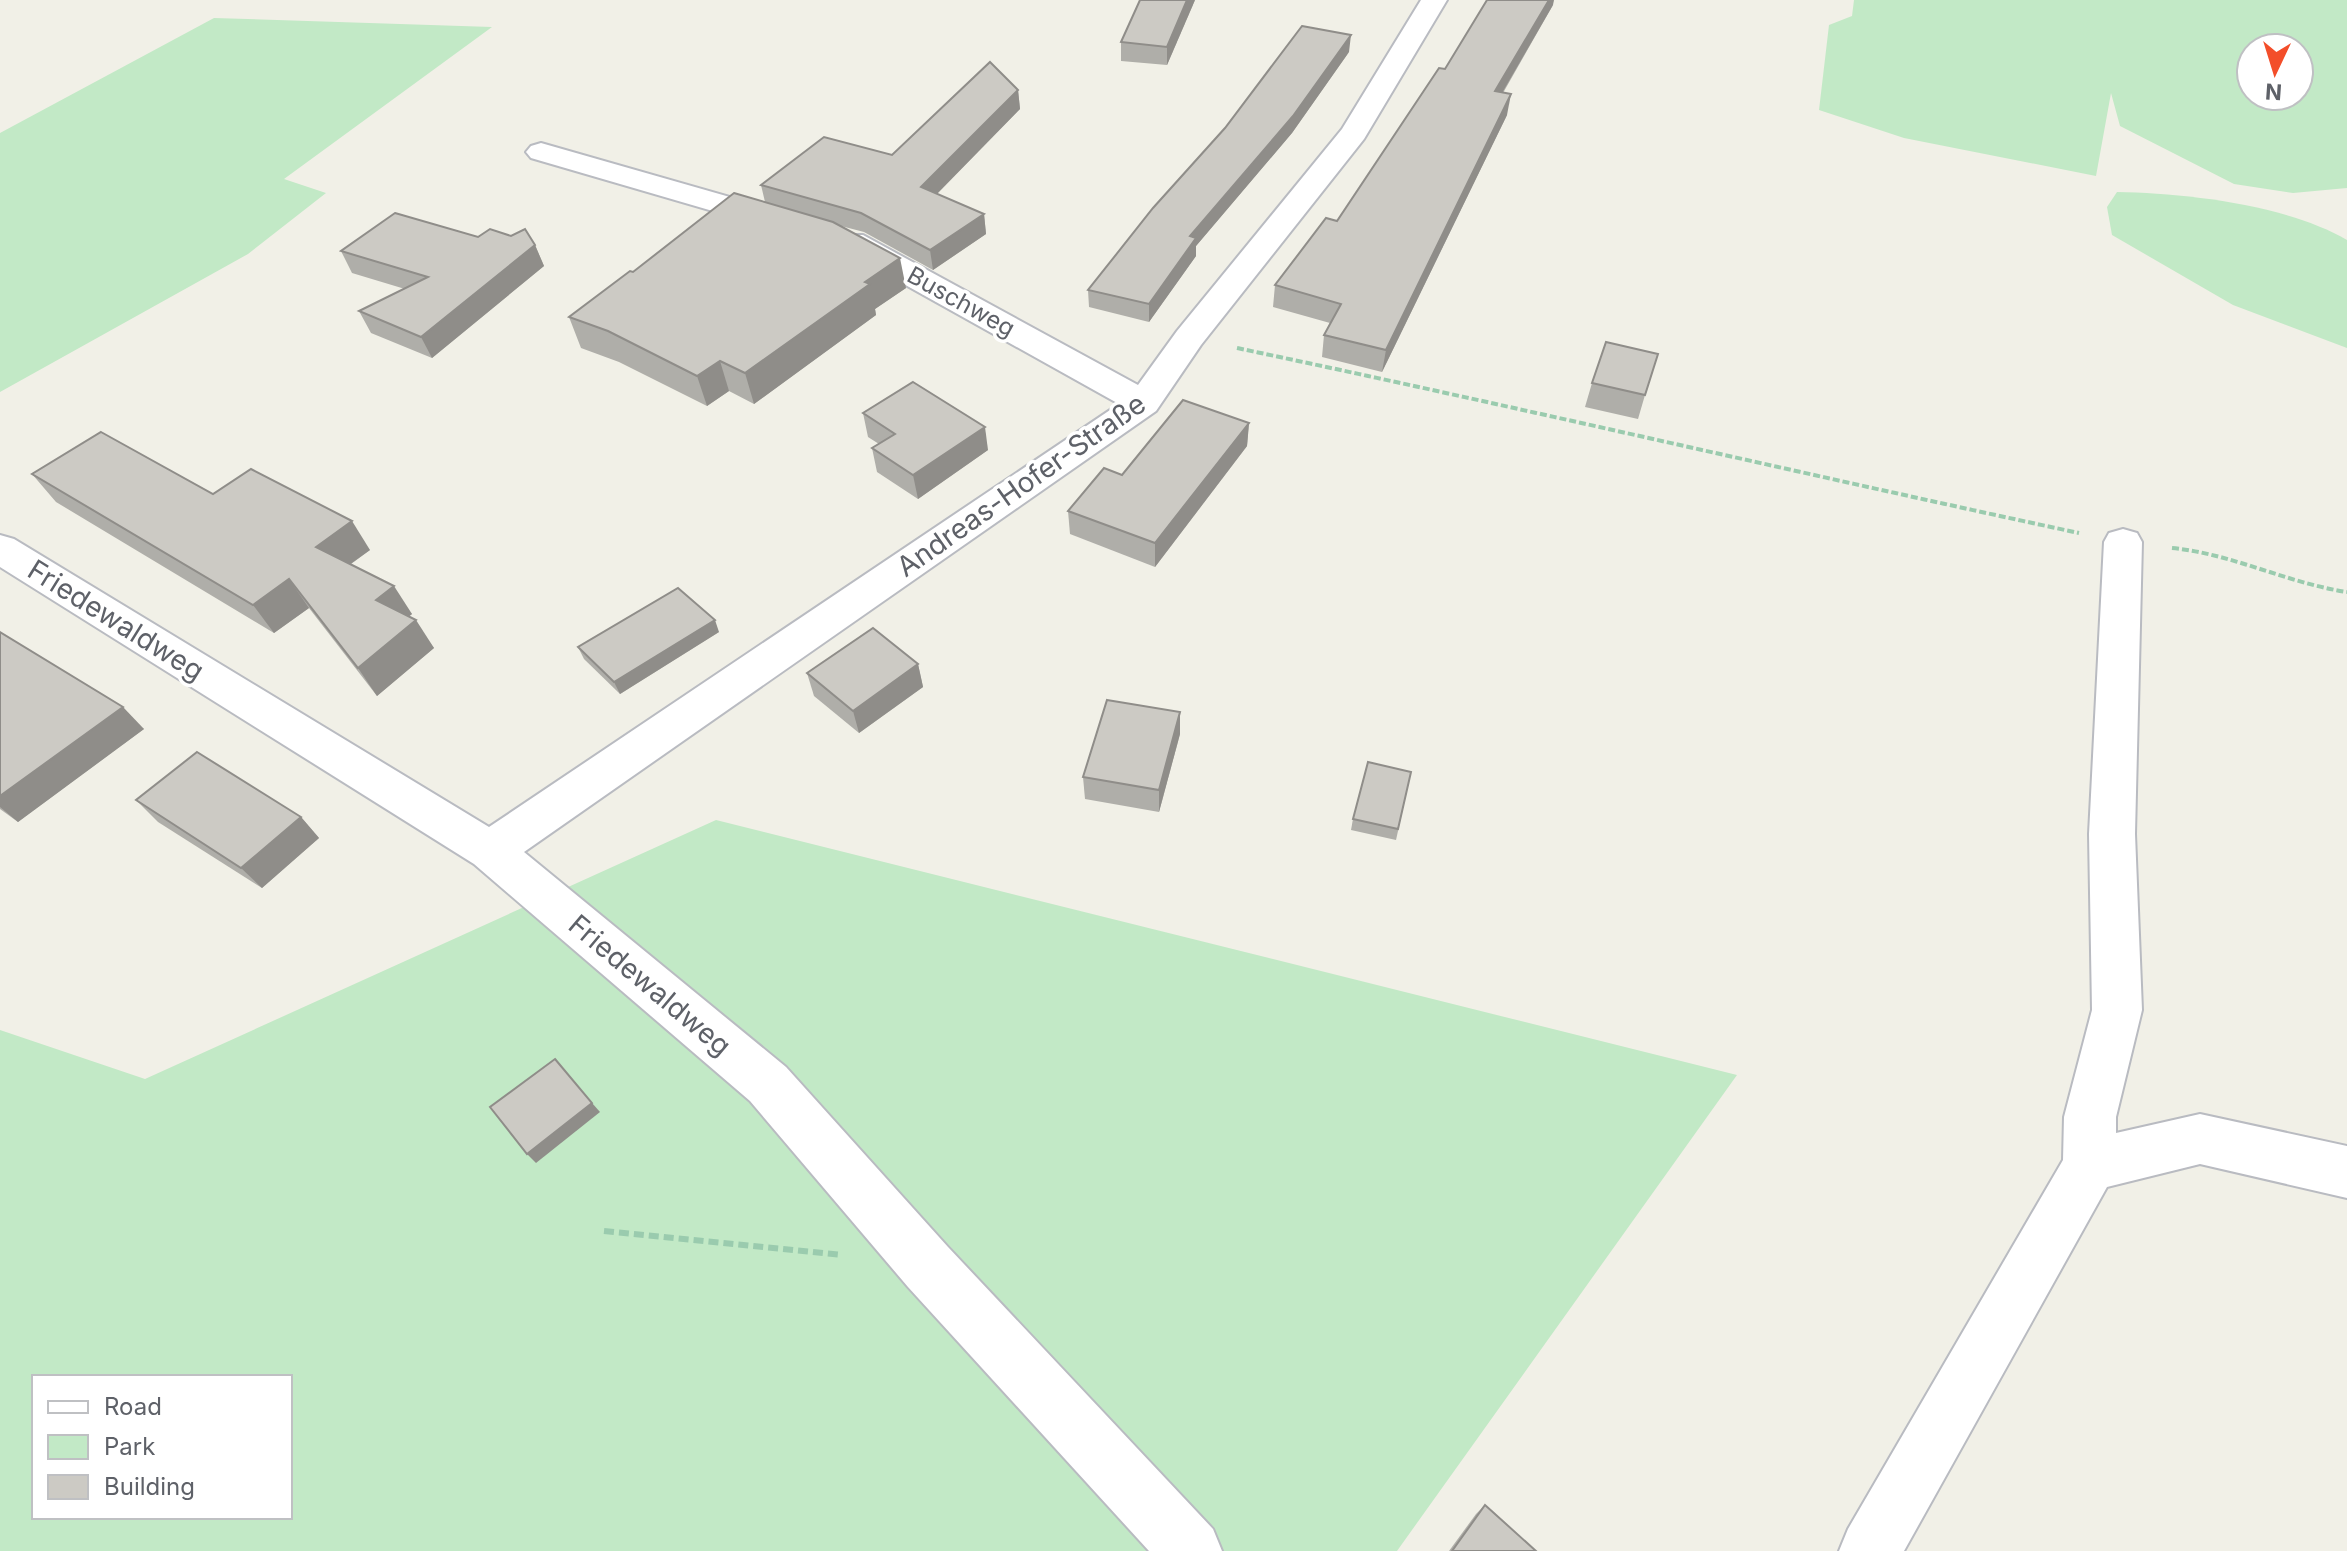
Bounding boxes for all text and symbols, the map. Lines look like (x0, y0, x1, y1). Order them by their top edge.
north arrow (2235, 32, 2315, 112)
text: N (2264, 78, 2283, 106)
street label: Buschweg (902, 260, 1020, 343)
street label: Andreas-Hofer-Straße (890, 386, 1152, 584)
street label: Friedewaldweg (22, 552, 210, 688)
street label: Friedewaldweg (562, 907, 738, 1063)
legend (32, 1375, 292, 1519)
text: Road (104, 1392, 162, 1421)
text: Park (104, 1432, 155, 1461)
text: Building (104, 1472, 195, 1501)

